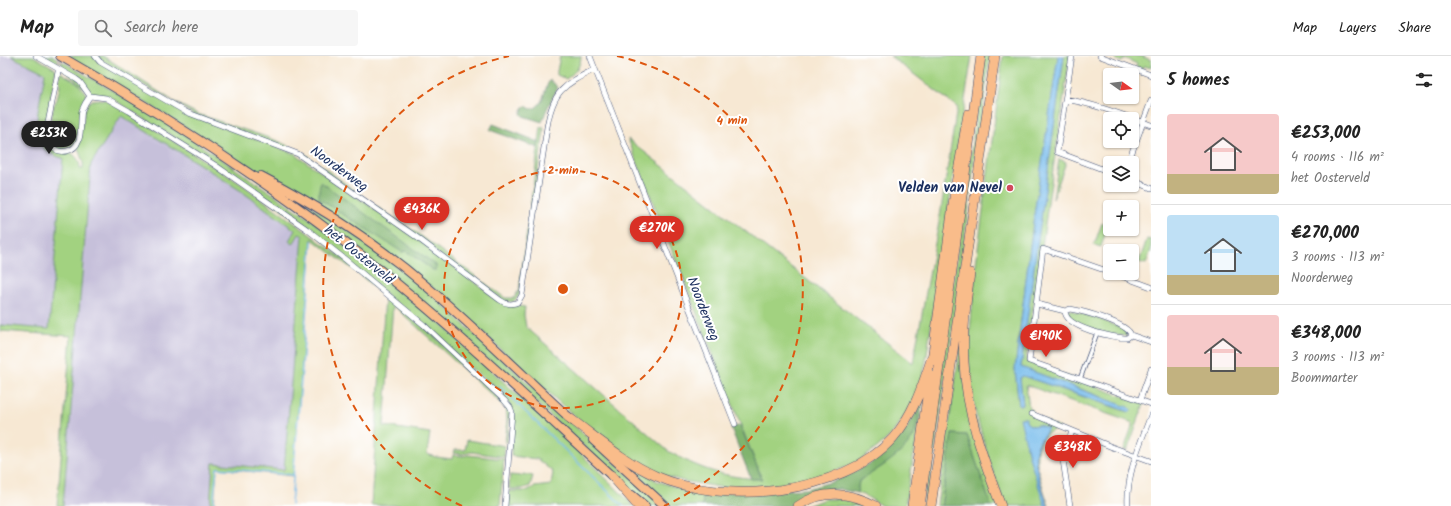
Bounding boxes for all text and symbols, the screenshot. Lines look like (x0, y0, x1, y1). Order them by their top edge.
search box (78, 10, 358, 46)
text: Map (20, 13, 54, 43)
text: Search here (124, 16, 198, 40)
icon: search (92, 17, 114, 39)
text: Map (1293, 17, 1317, 39)
text: Layers (1339, 17, 1377, 39)
text: Share (1399, 17, 1431, 39)
text: 5 homes (1167, 67, 1230, 94)
north arrow (1103, 68, 1139, 104)
map controls (1103, 68, 1139, 280)
icon: filters (1413, 69, 1435, 91)
text: 4 min (717, 111, 748, 130)
button: locate (1103, 112, 1139, 148)
text: €253,000 (1291, 120, 1360, 147)
pin: €253K (21, 121, 77, 155)
text: €253K (30, 123, 68, 144)
icon: home (1199, 130, 1247, 178)
street label: Noorderweg (305, 140, 373, 198)
text: 4 rooms · 116 m² (1291, 147, 1384, 168)
button: layers (1103, 156, 1139, 192)
text: 2 min (547, 161, 579, 180)
text: het Oosterveld (1291, 168, 1370, 189)
place label: Velden van Nevel (898, 177, 1002, 199)
marker: Velden van Nevel (1005, 183, 1015, 193)
pin: €436K (394, 197, 450, 231)
text: €436K (403, 199, 441, 220)
button: + (1103, 200, 1139, 236)
pin: €270K (629, 216, 685, 250)
text: €270K (639, 218, 675, 239)
street label: het Oosterveld (319, 220, 400, 291)
text: €270,000 (1291, 220, 1359, 247)
icon: home (1199, 231, 1247, 279)
button: − (1103, 244, 1139, 280)
text: 3 rooms · 113 m² (1291, 247, 1384, 268)
text: Noorderweg (1291, 268, 1353, 289)
street label: Noorderweg (681, 274, 725, 344)
centre of rings (556, 282, 570, 296)
text: €348,000 (1291, 320, 1361, 347)
pin: €190K (1018, 324, 1074, 358)
text: €190K (1029, 326, 1063, 347)
icon: home (1199, 331, 1247, 379)
text: 3 rooms · 113 m² (1291, 347, 1384, 368)
text: Boommarter (1291, 368, 1357, 389)
pin: €348K (1045, 435, 1101, 469)
text: €348K (1054, 437, 1092, 458)

